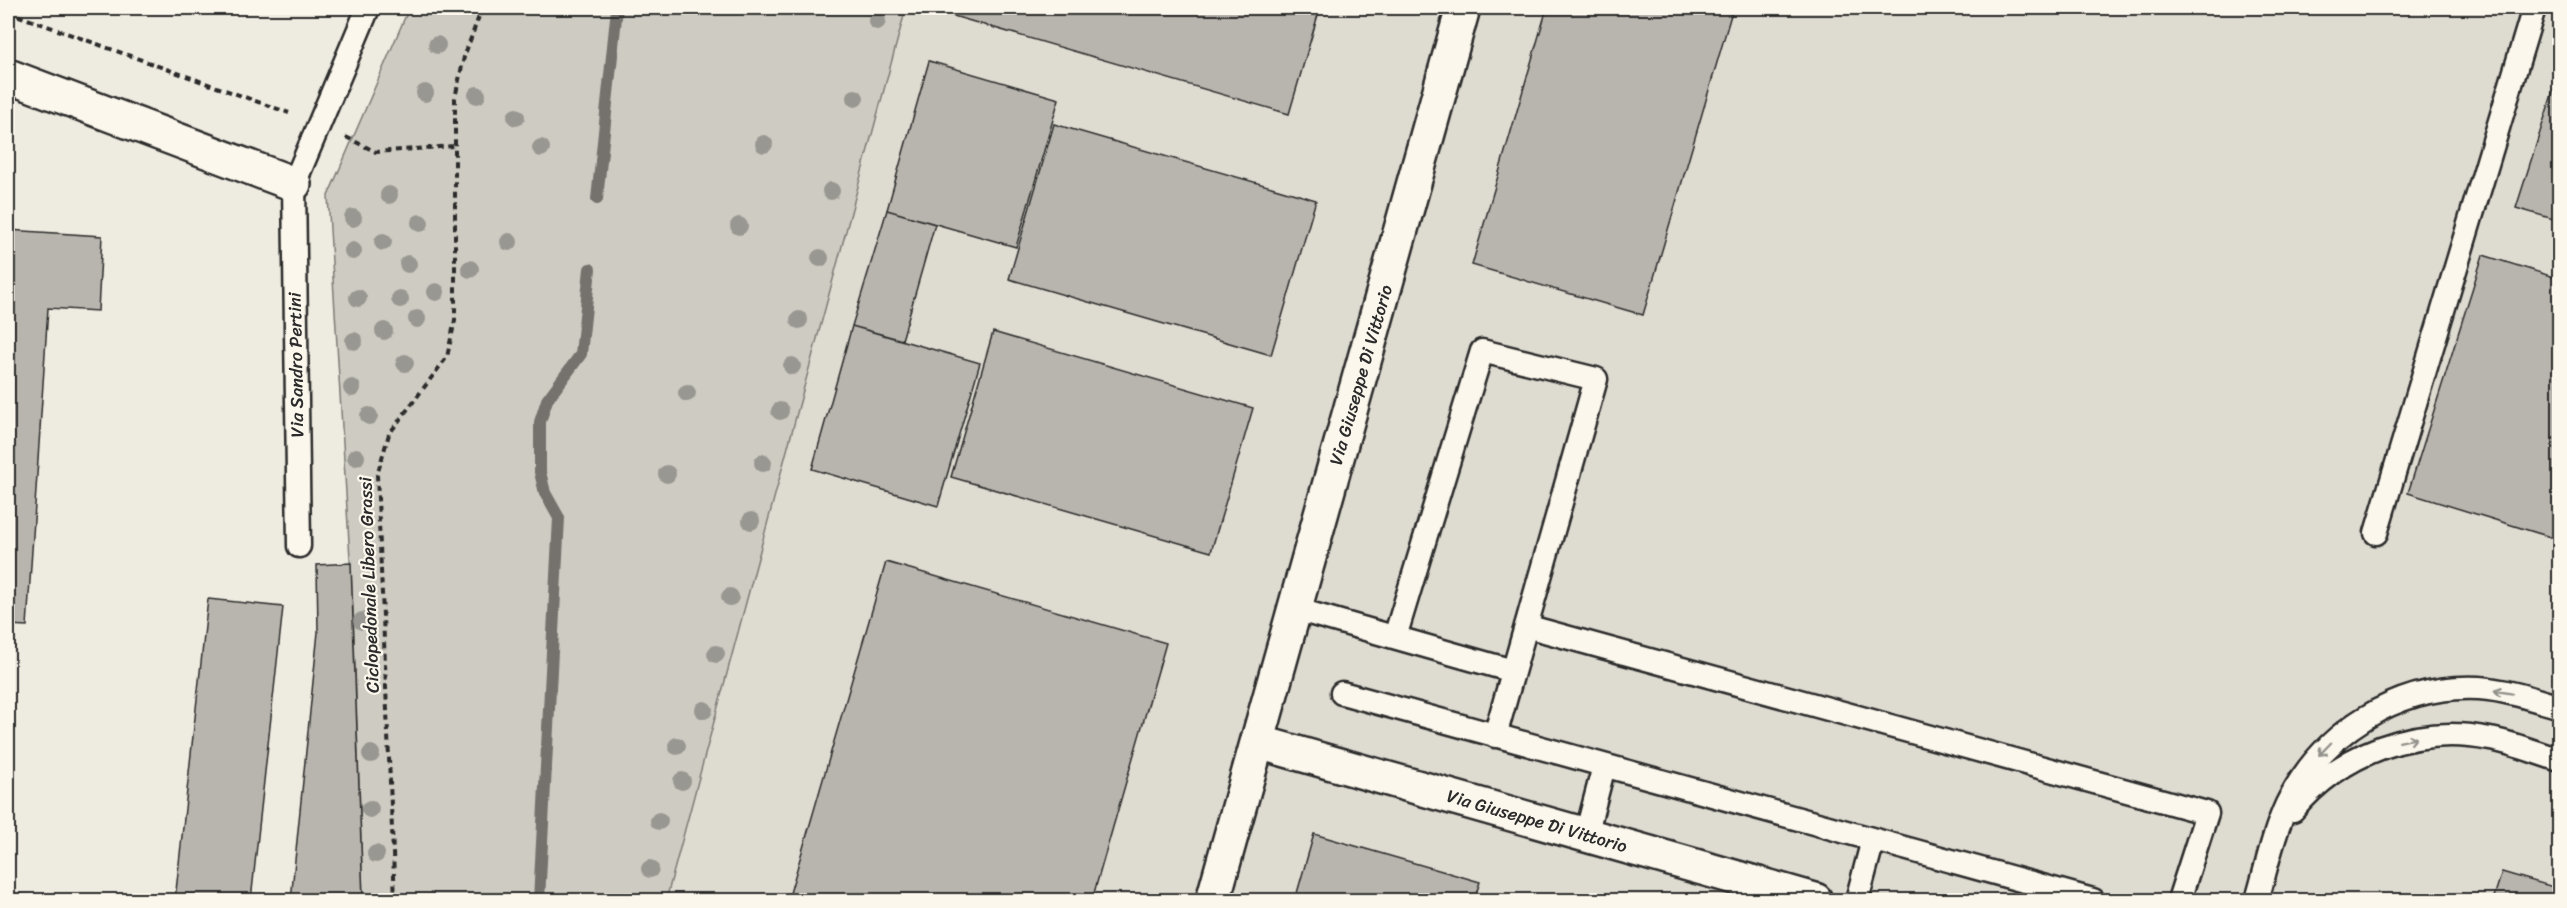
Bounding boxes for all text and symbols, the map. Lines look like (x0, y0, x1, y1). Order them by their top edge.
street label: Via Giuseppe Di Vittorio (1320, 281, 1402, 469)
street label: Via Sandro Pertini (279, 291, 313, 438)
street label: Ciclopedonale Libero Grassi (349, 475, 389, 694)
one-way arrow (2494, 686, 2513, 697)
one-way arrow (2398, 734, 2418, 745)
one-way arrow (2318, 742, 2333, 757)
street label: Via Giuseppe Di Vittorio (1443, 780, 1631, 862)

